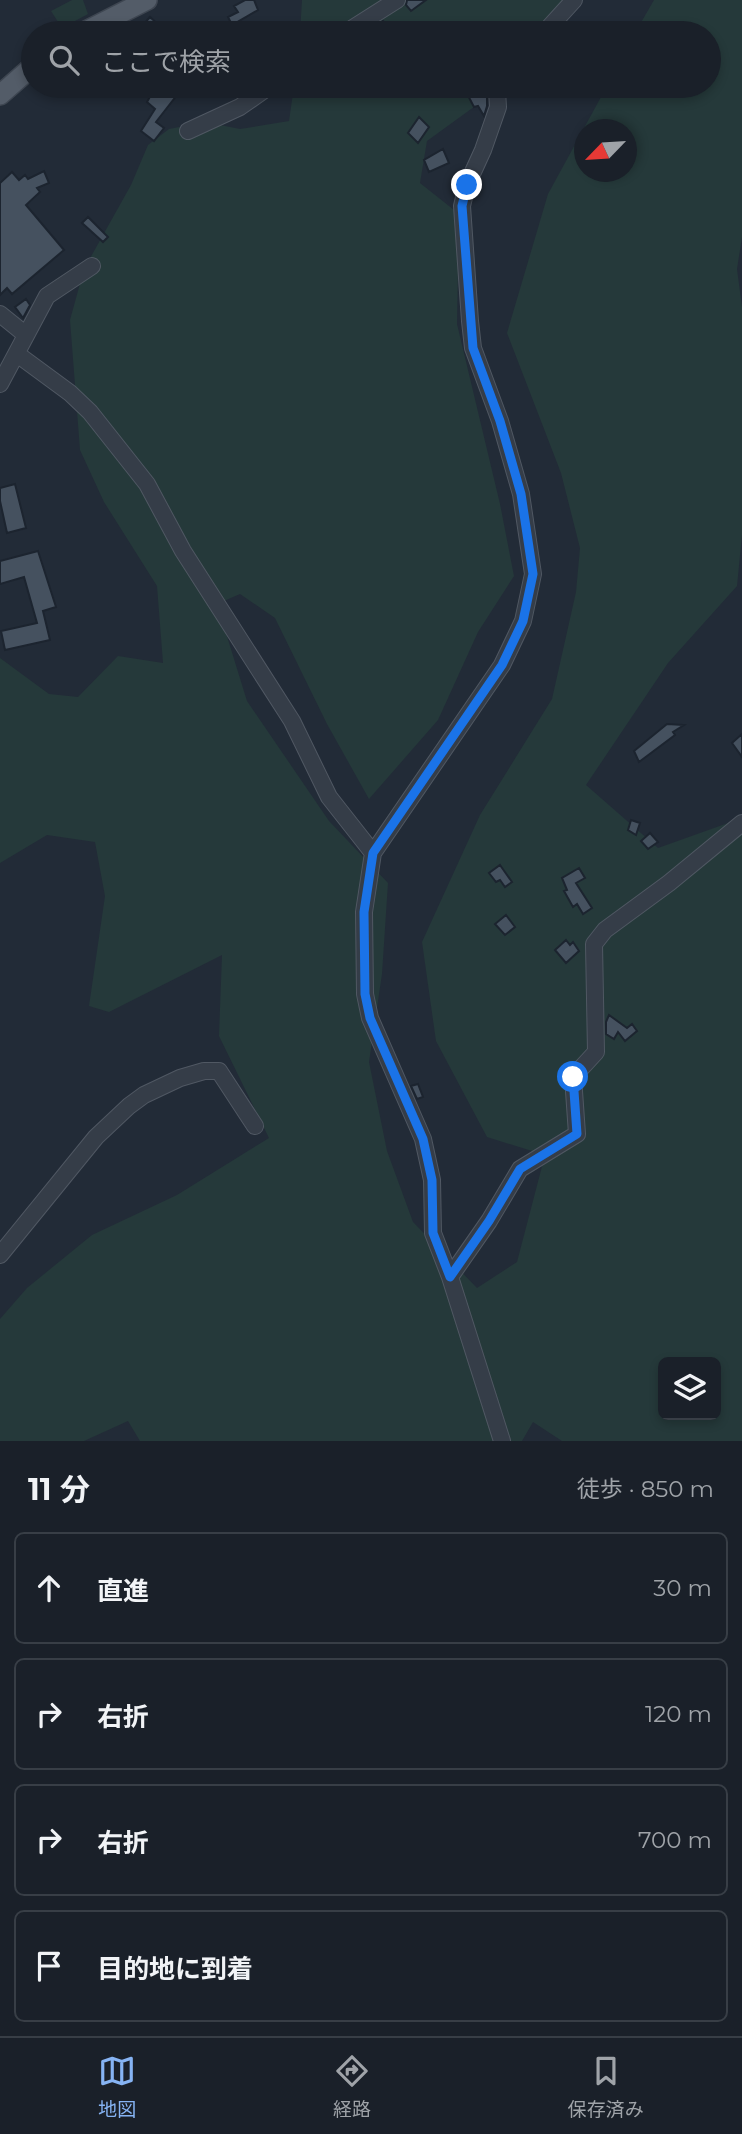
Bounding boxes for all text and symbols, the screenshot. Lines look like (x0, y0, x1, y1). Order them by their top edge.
search box (21, 21, 721, 98)
icon: search (45, 41, 83, 79)
text: ここで検索 (101, 46, 231, 78)
north arrow (574, 119, 637, 182)
route end (451, 169, 482, 200)
route start (557, 1061, 588, 1092)
map controls (658, 1357, 721, 1420)
button: layers (658, 1357, 721, 1420)
text: 11 分 (28, 1471, 90, 1508)
text: 徒歩 · 850 m (577, 1475, 714, 1503)
icon: ahead (30, 1569, 68, 1607)
text: 30 m (653, 1574, 712, 1602)
text: 直進 (97, 1575, 149, 1607)
icon: right (30, 1695, 68, 1733)
text: 120 m (645, 1700, 712, 1728)
text: 右折 (97, 1701, 149, 1733)
icon: right (30, 1821, 68, 1859)
text: 700 m (638, 1826, 712, 1854)
text: 右折 (97, 1827, 149, 1859)
icon: arrive (30, 1947, 68, 1985)
text: 目的地に到着 (97, 1953, 253, 1985)
tab: 地図 (98, 2052, 136, 2121)
tab: 経路 (333, 2052, 371, 2121)
tab: 保存済み (568, 2052, 644, 2121)

